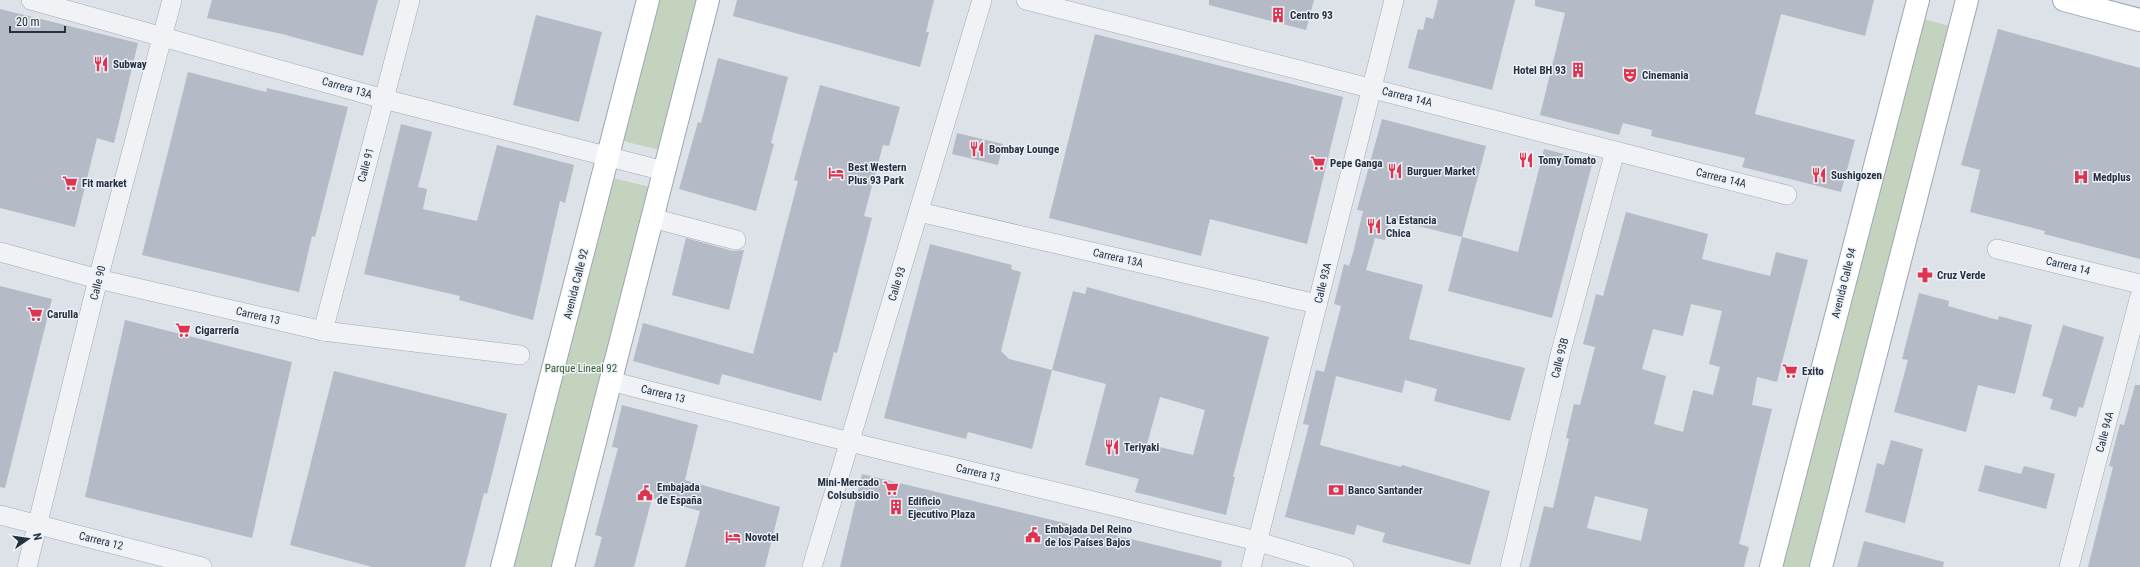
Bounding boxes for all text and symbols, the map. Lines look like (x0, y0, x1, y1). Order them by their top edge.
building icon: Centro 93 (1269, 6, 1287, 24)
scale bar (10, 8, 65, 34)
place label: Centro 93 (1290, 9, 1333, 22)
text: 20 m (16, 15, 40, 29)
restaurant icon: Subway (92, 55, 110, 73)
place label: Subway (113, 58, 147, 71)
building icon: Hotel BH 93 (1569, 61, 1587, 79)
place label: Hotel BH 93 (1513, 64, 1566, 77)
theatre icon: Cinemania (1621, 66, 1639, 84)
place label: Cinemania (1642, 69, 1688, 82)
street label: Carrera 13A (321, 75, 374, 102)
street label: Carrera 14A (1380, 84, 1434, 110)
restaurant icon: Bombay Lounge (968, 140, 986, 158)
place label: Bombay Lounge (989, 143, 1059, 156)
street label: Calle 91 (355, 146, 377, 184)
restaurant icon: Tomy Tomato (1517, 151, 1535, 169)
supermarket icon: Pepe Ganga (1309, 154, 1327, 172)
place label: Tomy Tomato (1538, 154, 1597, 167)
place label: Pepe Ganga (1330, 157, 1382, 170)
place label: Best Western Plus 93 Park (848, 161, 906, 187)
restaurant icon: Burguer Market (1386, 162, 1404, 180)
hotel icon: Best Western Plus 93 Park (827, 164, 845, 182)
place label: Burguer Market (1407, 165, 1476, 178)
street label: Carrera 14A (1694, 165, 1748, 191)
restaurant icon: Sushigozen (1810, 166, 1828, 184)
hospital icon: Medplus (2072, 168, 2090, 186)
place label: Sushigozen (1831, 169, 1882, 182)
place label: Medplus (2093, 171, 2131, 184)
supermarket icon: Fit market (61, 174, 79, 192)
place label: Fit market (82, 177, 127, 190)
place label: La Estancia Chica (1386, 214, 1436, 240)
restaurant icon: La Estancia Chica (1365, 217, 1383, 235)
street label: Carrera 13A (1091, 246, 1145, 270)
street label: Avenida Calle 94 (1829, 246, 1859, 320)
street label: Avenida Calle 92 (561, 247, 591, 321)
street label: Carrera 14 (2045, 254, 2092, 278)
street label: Calle 93A (1312, 261, 1334, 305)
street label: Calle 90 (87, 264, 109, 302)
street label: Calle 93 (886, 265, 908, 303)
pharmacy icon: Cruz Verde (1916, 266, 1934, 284)
place label: Cruz Verde (1937, 269, 1985, 282)
supermarket icon: Carulla (26, 305, 44, 323)
street label: Carrera 13 (235, 305, 281, 327)
place label: Carulla (47, 308, 78, 321)
supermarket icon: Cigarrería (174, 321, 192, 339)
place label: Cigarrería (195, 324, 239, 337)
street label: Calle 93B (1549, 336, 1571, 380)
park label: Parque Lineal 92 (545, 362, 617, 375)
supermarket icon: Exito (1781, 362, 1799, 380)
place label: Exito (1802, 365, 1824, 378)
street label: Carrera 13 (640, 382, 686, 406)
street label: Calle 94A (2093, 410, 2117, 454)
restaurant icon: Teriyaki (1103, 438, 1121, 456)
place label: Teriyaki (1124, 441, 1159, 454)
street label: Carrera 13 (955, 461, 1001, 485)
place label: Mini-Mercado Colsubsidio (817, 476, 880, 502)
supermarket icon: Mini-Mercado Colsubsidio (882, 479, 900, 497)
place label: Embajada de España (657, 481, 702, 507)
bank icon: Banco Santander (1327, 481, 1345, 499)
public building icon: Embajada de España (636, 484, 654, 502)
place label: Banco Santander (1348, 484, 1423, 497)
place label: Edificio Ejecutivo Plaza (908, 495, 975, 521)
building icon: Edificio Ejecutivo Plaza (887, 498, 905, 516)
north arrow (8, 519, 48, 559)
place label: Embajada Del Reino de los Países Bajos (1045, 523, 1133, 549)
public building icon: Embajada Del Reino de los Países Bajos (1024, 526, 1042, 544)
hotel icon: Novotel (724, 528, 742, 546)
street label: Carrera 12 (78, 529, 124, 553)
place label: Novotel (745, 531, 779, 544)
text: N (30, 532, 44, 542)

